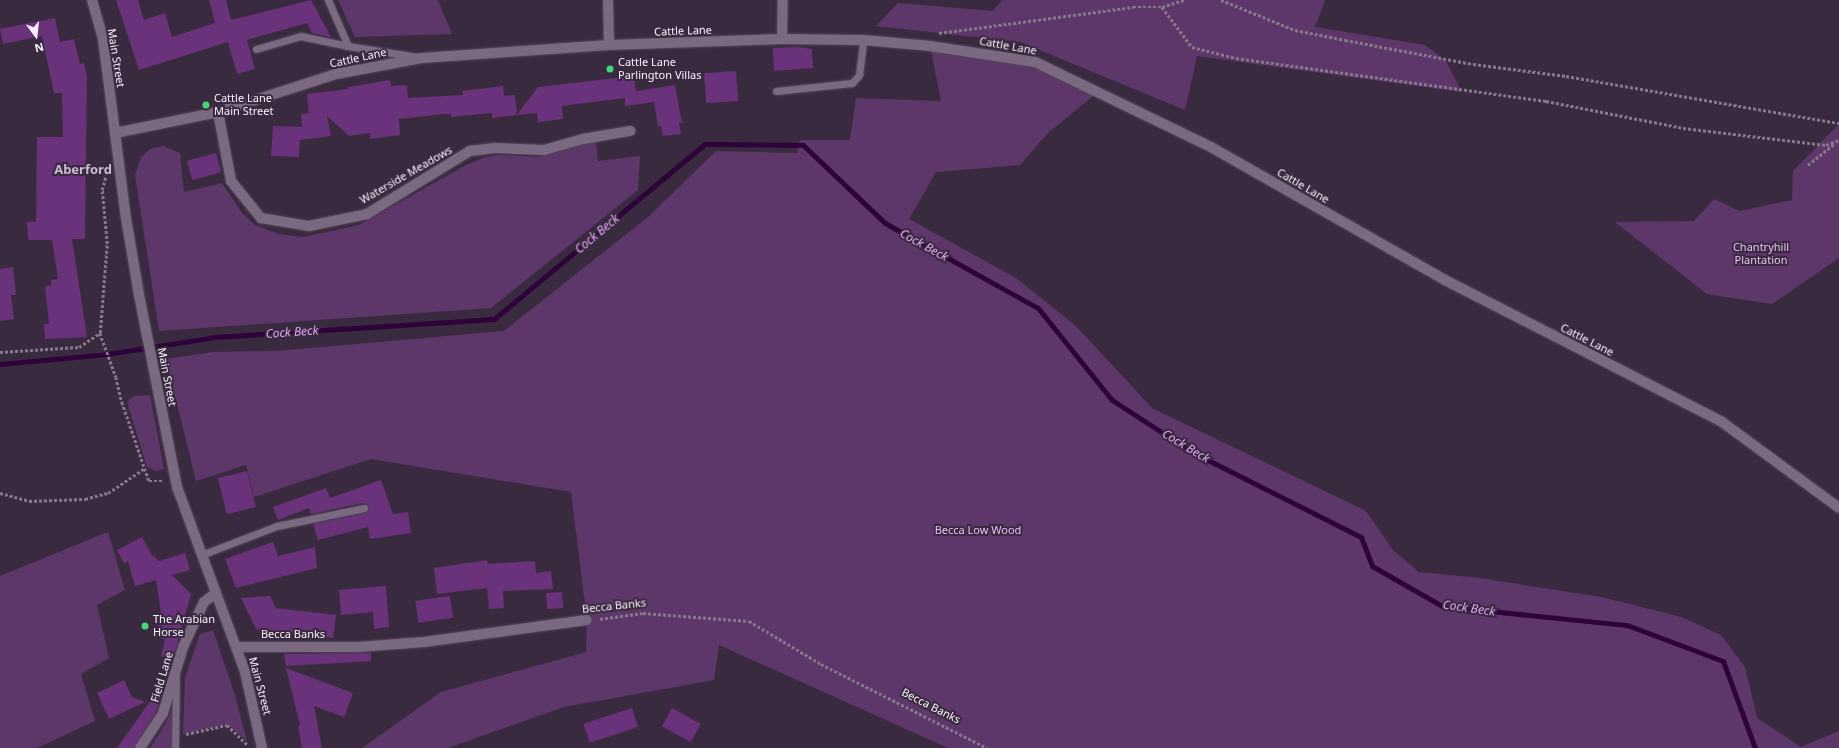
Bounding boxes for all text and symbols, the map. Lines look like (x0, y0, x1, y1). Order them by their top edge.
north arrow (16, 16, 56, 56)
street label: Cattle Lane (654, 23, 712, 39)
street label: Main Street (105, 28, 127, 88)
street label: Cattle Lane (978, 34, 1038, 58)
text: N (33, 40, 46, 56)
street label: Cattle Lane (328, 46, 388, 70)
place label: Cattle Lane Parlington Villas (618, 56, 701, 82)
marker: Cattle Lane Parlington Villas (605, 64, 615, 74)
place label: Cattle Lane Main Street (214, 92, 273, 118)
marker: Cattle Lane Main Street (201, 100, 211, 110)
street label: Waterside Meadows (358, 143, 454, 207)
district label: Aberford (54, 161, 112, 177)
street label: Cattle Lane (1275, 166, 1331, 206)
water label: Cock Beck (572, 211, 622, 257)
water label: Cock Beck (897, 226, 951, 264)
park label: Chantryhill Plantation (1733, 241, 1789, 267)
street label: Cattle Lane (1558, 321, 1616, 359)
water label: Cock Beck (265, 323, 319, 341)
street label: Main Street (155, 347, 179, 407)
water label: Cock Beck (1160, 426, 1212, 466)
park label: Becca Low Wood (935, 523, 1021, 537)
street label: Becca Banks (581, 596, 647, 616)
water label: Cock Beck (1442, 597, 1496, 619)
place label: The Arabian Horse (153, 613, 215, 639)
marker: The Arabian Horse (140, 621, 150, 631)
street label: Becca Banks (261, 627, 325, 641)
street label: Field Lane (148, 650, 176, 704)
street label: Main Street (246, 656, 274, 716)
street label: Becca Banks (899, 686, 963, 726)

